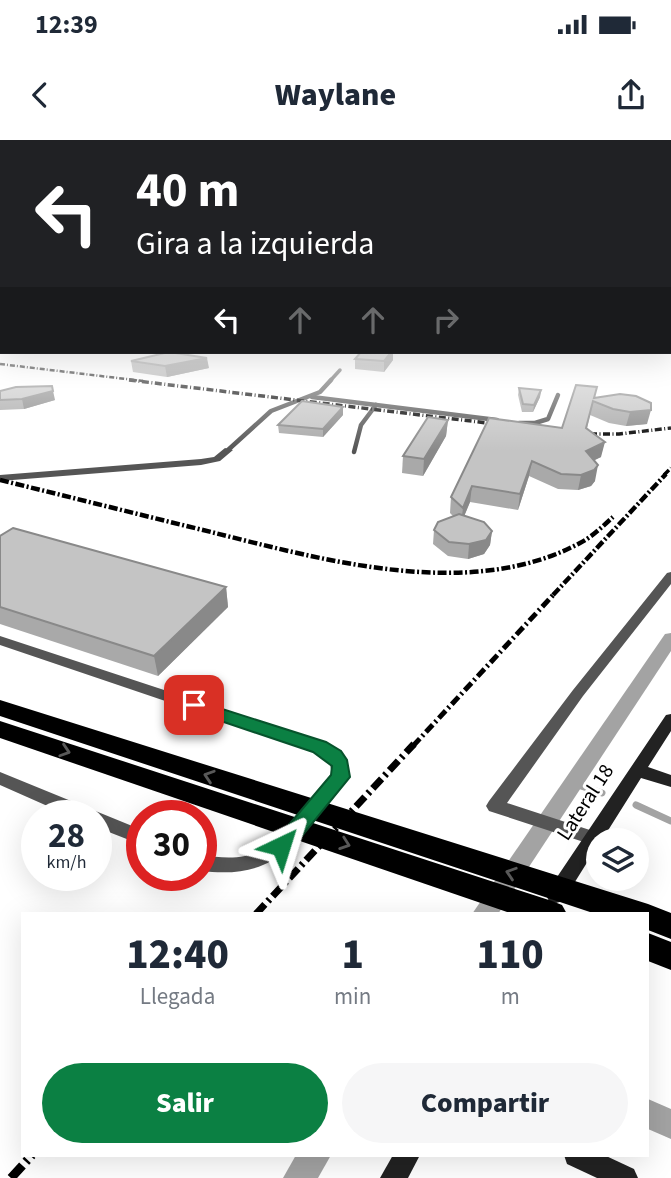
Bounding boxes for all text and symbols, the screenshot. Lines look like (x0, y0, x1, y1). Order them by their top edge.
text: 12:39 (35, 6, 98, 43)
text: Waylane (275, 72, 396, 118)
icon: back (21, 76, 59, 114)
icon: share (612, 76, 650, 114)
text: 40 m (136, 156, 240, 226)
icon: left (21, 168, 112, 259)
text: Gira a la izquierda (136, 221, 374, 267)
icon: left (208, 301, 246, 339)
icon: ahead (281, 301, 319, 339)
icon: ahead (354, 301, 392, 339)
icon: right (427, 301, 465, 339)
pin (164, 675, 224, 735)
icon: arrive (175, 686, 213, 724)
one-way arrow (58, 743, 70, 757)
street label: Lateral 18 (549, 758, 621, 846)
one-way arrow (204, 769, 216, 784)
speed limit sign: 30 (126, 800, 217, 891)
position arrow (244, 809, 318, 883)
text: 28 (48, 811, 85, 861)
map controls (586, 828, 649, 891)
button: layers (586, 828, 649, 891)
one-way arrow (339, 836, 351, 850)
text: km/h (47, 850, 86, 875)
one-way arrow (505, 866, 517, 881)
text: 12:40 (126, 925, 229, 985)
text: 1 (341, 925, 364, 985)
text: 110 (477, 925, 544, 985)
text: Llegada (140, 980, 215, 1013)
text: min (334, 980, 371, 1013)
text: m (501, 980, 520, 1013)
button: Salir (42, 1063, 328, 1143)
button: Compartir (342, 1063, 628, 1143)

